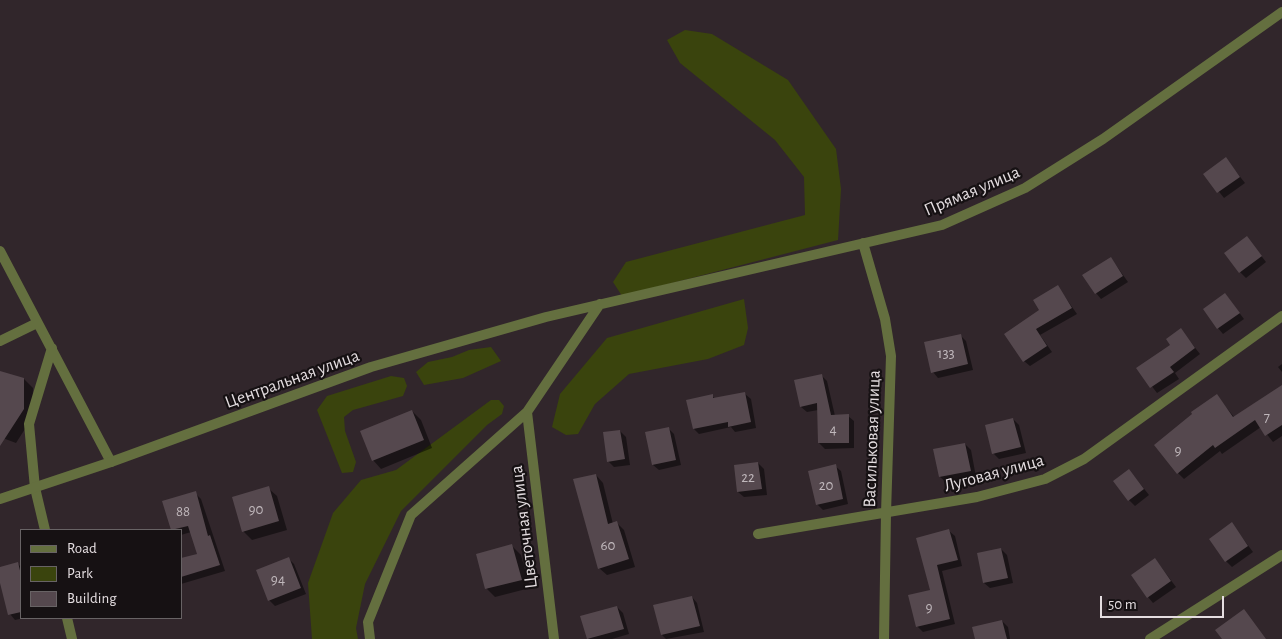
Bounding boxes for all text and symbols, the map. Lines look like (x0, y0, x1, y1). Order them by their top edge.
street label: Прямая улица (921, 161, 1023, 221)
house number: 133 (937, 344, 955, 362)
street label: Центральная улица (222, 345, 362, 413)
street label: Васильковая улица (859, 370, 885, 508)
house number: 7 (1264, 408, 1270, 426)
house number: 4 (829, 420, 837, 438)
house number: 9 (1174, 441, 1182, 459)
street label: Луговая улица (942, 449, 1046, 497)
street label: Цветочная улица (506, 464, 542, 590)
house number: 22 (741, 468, 755, 486)
house number: 20 (819, 476, 833, 494)
house number: 90 (249, 500, 263, 518)
house number: 88 (176, 502, 190, 520)
legend (20, 529, 182, 619)
house number: 60 (601, 536, 615, 554)
text: Road (67, 541, 97, 556)
text: Park (67, 566, 93, 581)
house number: 94 (271, 570, 285, 588)
scale bar (1102, 586, 1226, 618)
text: Building (67, 591, 117, 606)
text: 50 m (1108, 597, 1137, 612)
house number: 9 (925, 598, 933, 616)

